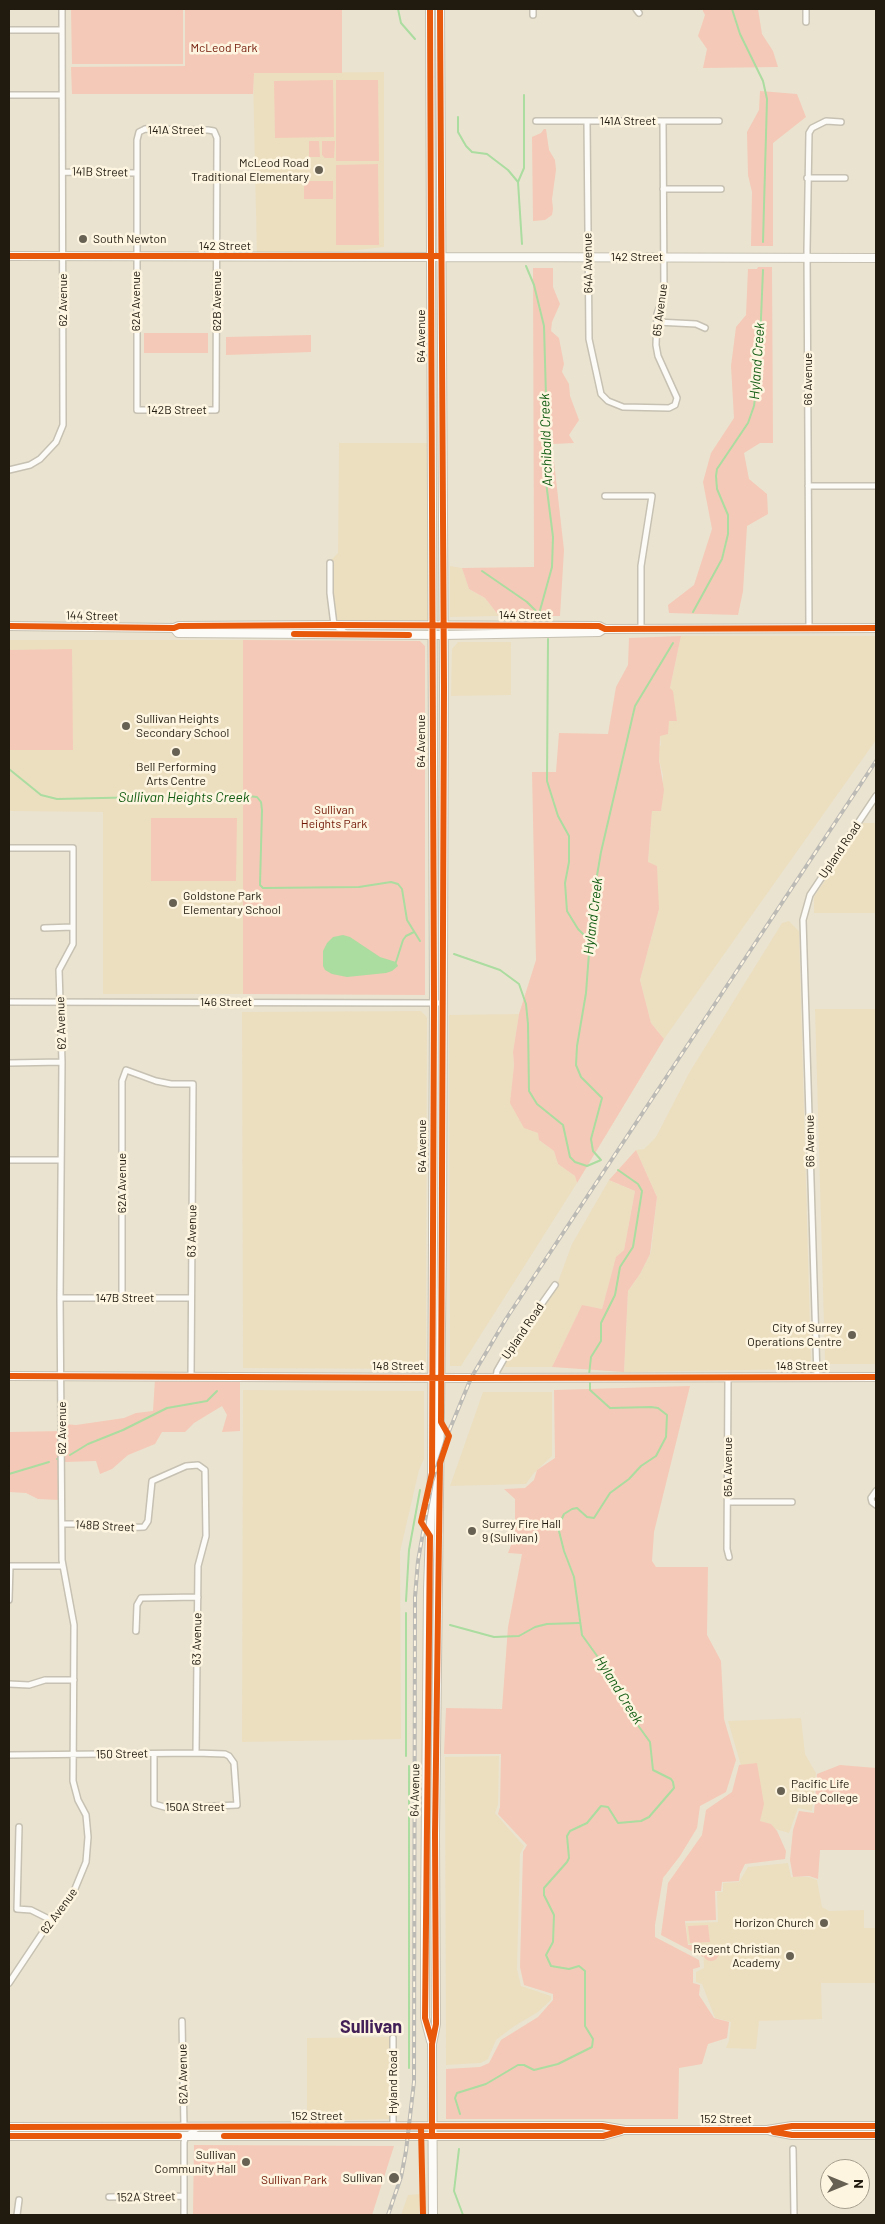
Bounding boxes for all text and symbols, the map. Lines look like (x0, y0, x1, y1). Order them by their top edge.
park label: McLeod Park (190, 41, 258, 55)
street label: 141A Street (600, 114, 656, 128)
street label: 141A Street (148, 123, 204, 137)
place label: McLeod Road Traditional Elementary (191, 156, 309, 184)
street label: 141B Street (72, 164, 128, 180)
marker: McLeod Road Traditional Elementary (313, 164, 325, 176)
place label: South Newton (93, 232, 166, 246)
marker: South Newton (77, 233, 89, 245)
street label: 64A Avenue (580, 233, 596, 293)
street label: 142 Street (199, 239, 251, 253)
street label: 142 Street (611, 250, 663, 264)
street label: 62A Avenue (129, 271, 143, 331)
street label: 62B Avenue (210, 271, 224, 331)
street label: 62 Avenue (56, 273, 70, 327)
street label: 65 Avenue (650, 283, 670, 337)
street label: 64 Avenue (414, 309, 428, 363)
water label: Hyland Creek (746, 322, 768, 400)
street label: 66 Avenue (801, 353, 815, 405)
water label: Archibald Creek (536, 393, 556, 487)
street label: 142B Street (147, 403, 207, 417)
street label: 144 Street (66, 608, 118, 624)
street label: 144 Street (499, 608, 551, 622)
place label: Sullivan Heights Secondary School (136, 712, 229, 740)
street label: 64 Avenue (414, 714, 428, 768)
marker: Sullivan Heights Secondary School (120, 720, 132, 732)
marker: Bell Performing Arts Centre (170, 746, 182, 758)
place label: Bell Performing Arts Centre (136, 760, 216, 788)
water label: Sullivan Heights Creek (118, 789, 250, 805)
park label: Sullivan Heights Park (301, 803, 367, 831)
street label: Upland Road (816, 819, 864, 881)
water label: Hyland Creek (580, 877, 606, 955)
place label: Goldstone Park Elementary School (183, 889, 281, 917)
marker: Goldstone Park Elementary School (167, 897, 179, 909)
street label: 146 Street (200, 995, 252, 1009)
street label: 62 Avenue (53, 996, 69, 1050)
street label: 66 Avenue (802, 1114, 818, 1168)
street label: 64 Avenue (415, 1119, 429, 1173)
street label: 62A Avenue (115, 1153, 129, 1213)
street label: 63 Avenue (184, 1204, 200, 1258)
street label: 147B Street (96, 1291, 154, 1305)
street label: Upland Road (499, 1300, 547, 1362)
place label: City of Surrey Operations Centre (747, 1321, 842, 1349)
marker: City of Surrey Operations Centre (846, 1329, 858, 1341)
street label: 148 Street (372, 1359, 424, 1373)
street label: 148 Street (776, 1359, 828, 1373)
street label: 62 Avenue (55, 1401, 69, 1455)
street label: 65A Avenue (721, 1437, 735, 1497)
street label: 148B Street (75, 1517, 135, 1535)
place label: Surrey Fire Hall 9 (Sullivan) (482, 1517, 561, 1545)
marker: Surrey Fire Hall 9 (Sullivan) (466, 1525, 478, 1537)
street label: 63 Avenue (189, 1612, 205, 1666)
water label: Hyland Creek (591, 1653, 647, 1727)
street label: 150 Street (96, 1746, 148, 1762)
street label: 64 Avenue (407, 1763, 423, 1817)
place label: Pacific Life Bible College (791, 1777, 858, 1805)
marker: Pacific Life Bible College (775, 1785, 787, 1797)
street label: 150A Street (165, 1800, 225, 1814)
street label: 62 Avenue (38, 1885, 80, 1937)
place label: Horizon Church (734, 1916, 814, 1930)
marker: Horizon Church (818, 1917, 830, 1929)
place label: Regent Christian Academy (693, 1942, 780, 1970)
marker: Regent Christian Academy (784, 1950, 796, 1962)
district label: Sullivan (340, 2016, 402, 2038)
street label: 62A Avenue (175, 2044, 191, 2104)
street label: Hyland Road (386, 2050, 400, 2114)
street label: 152 Street (291, 2109, 343, 2123)
street label: 152 Street (700, 2112, 752, 2126)
place label: Sullivan Community Hall (155, 2148, 236, 2176)
marker: Sullivan Community Hall (240, 2156, 252, 2168)
north arrow (820, 2159, 870, 2209)
place label: Sullivan (343, 2171, 383, 2185)
marker: Sullivan (387, 2171, 401, 2185)
park label: Sullivan Park (261, 2173, 327, 2187)
text: N (851, 2179, 868, 2189)
street label: 152A Street (116, 2189, 176, 2205)

